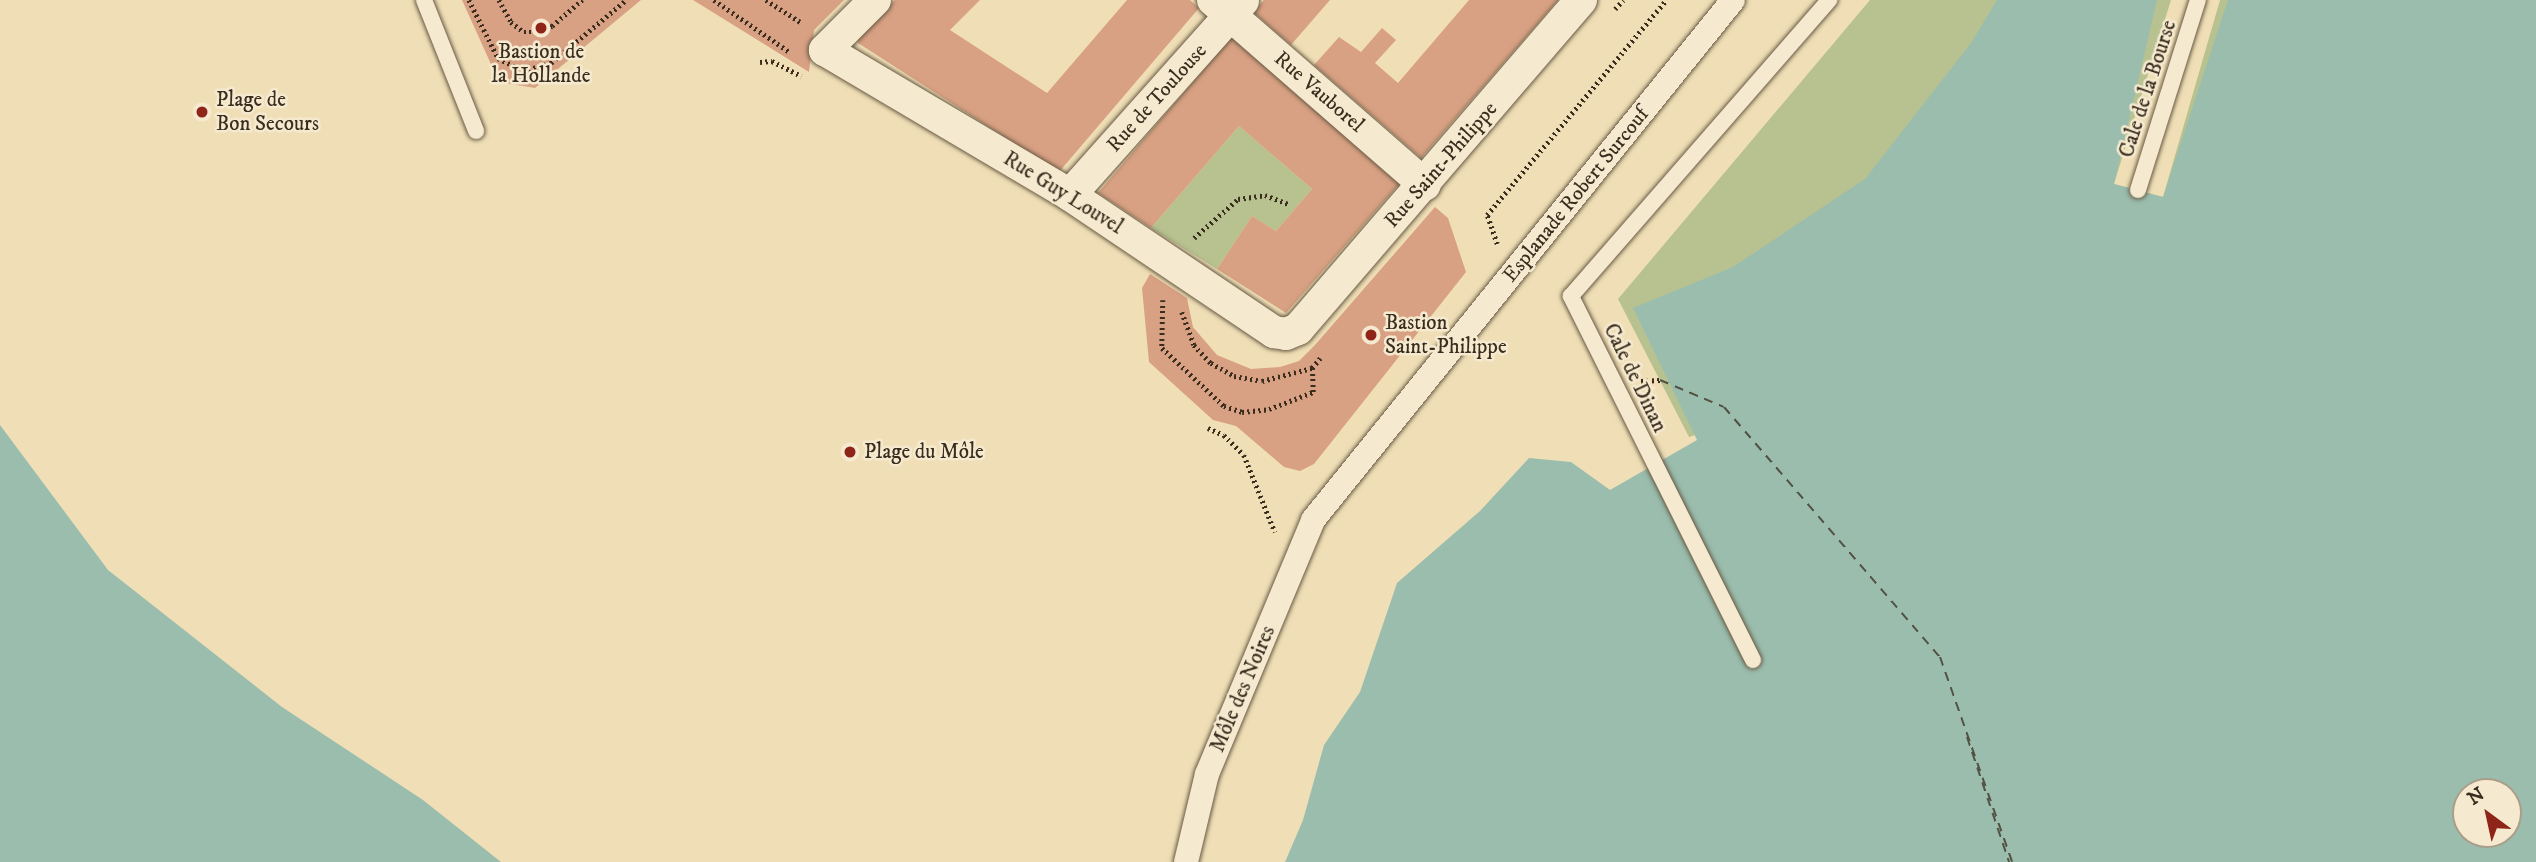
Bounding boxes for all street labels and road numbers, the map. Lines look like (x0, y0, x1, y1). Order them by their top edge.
street label: Cale de la Bourse (2114, 17, 2182, 161)
street label: Rue de Toulouse (1102, 39, 1212, 157)
street label: Rue Vauborel (1269, 46, 1369, 138)
street label: Rue Saint-Philippe (1379, 97, 1503, 233)
street label: Esplanade Robert Surcouf (1498, 102, 1654, 288)
street label: Rue Guy Louvel (999, 146, 1127, 240)
street label: Cale de Dinan (1598, 319, 1672, 437)
street label: Môle des Noires (1205, 622, 1281, 756)

